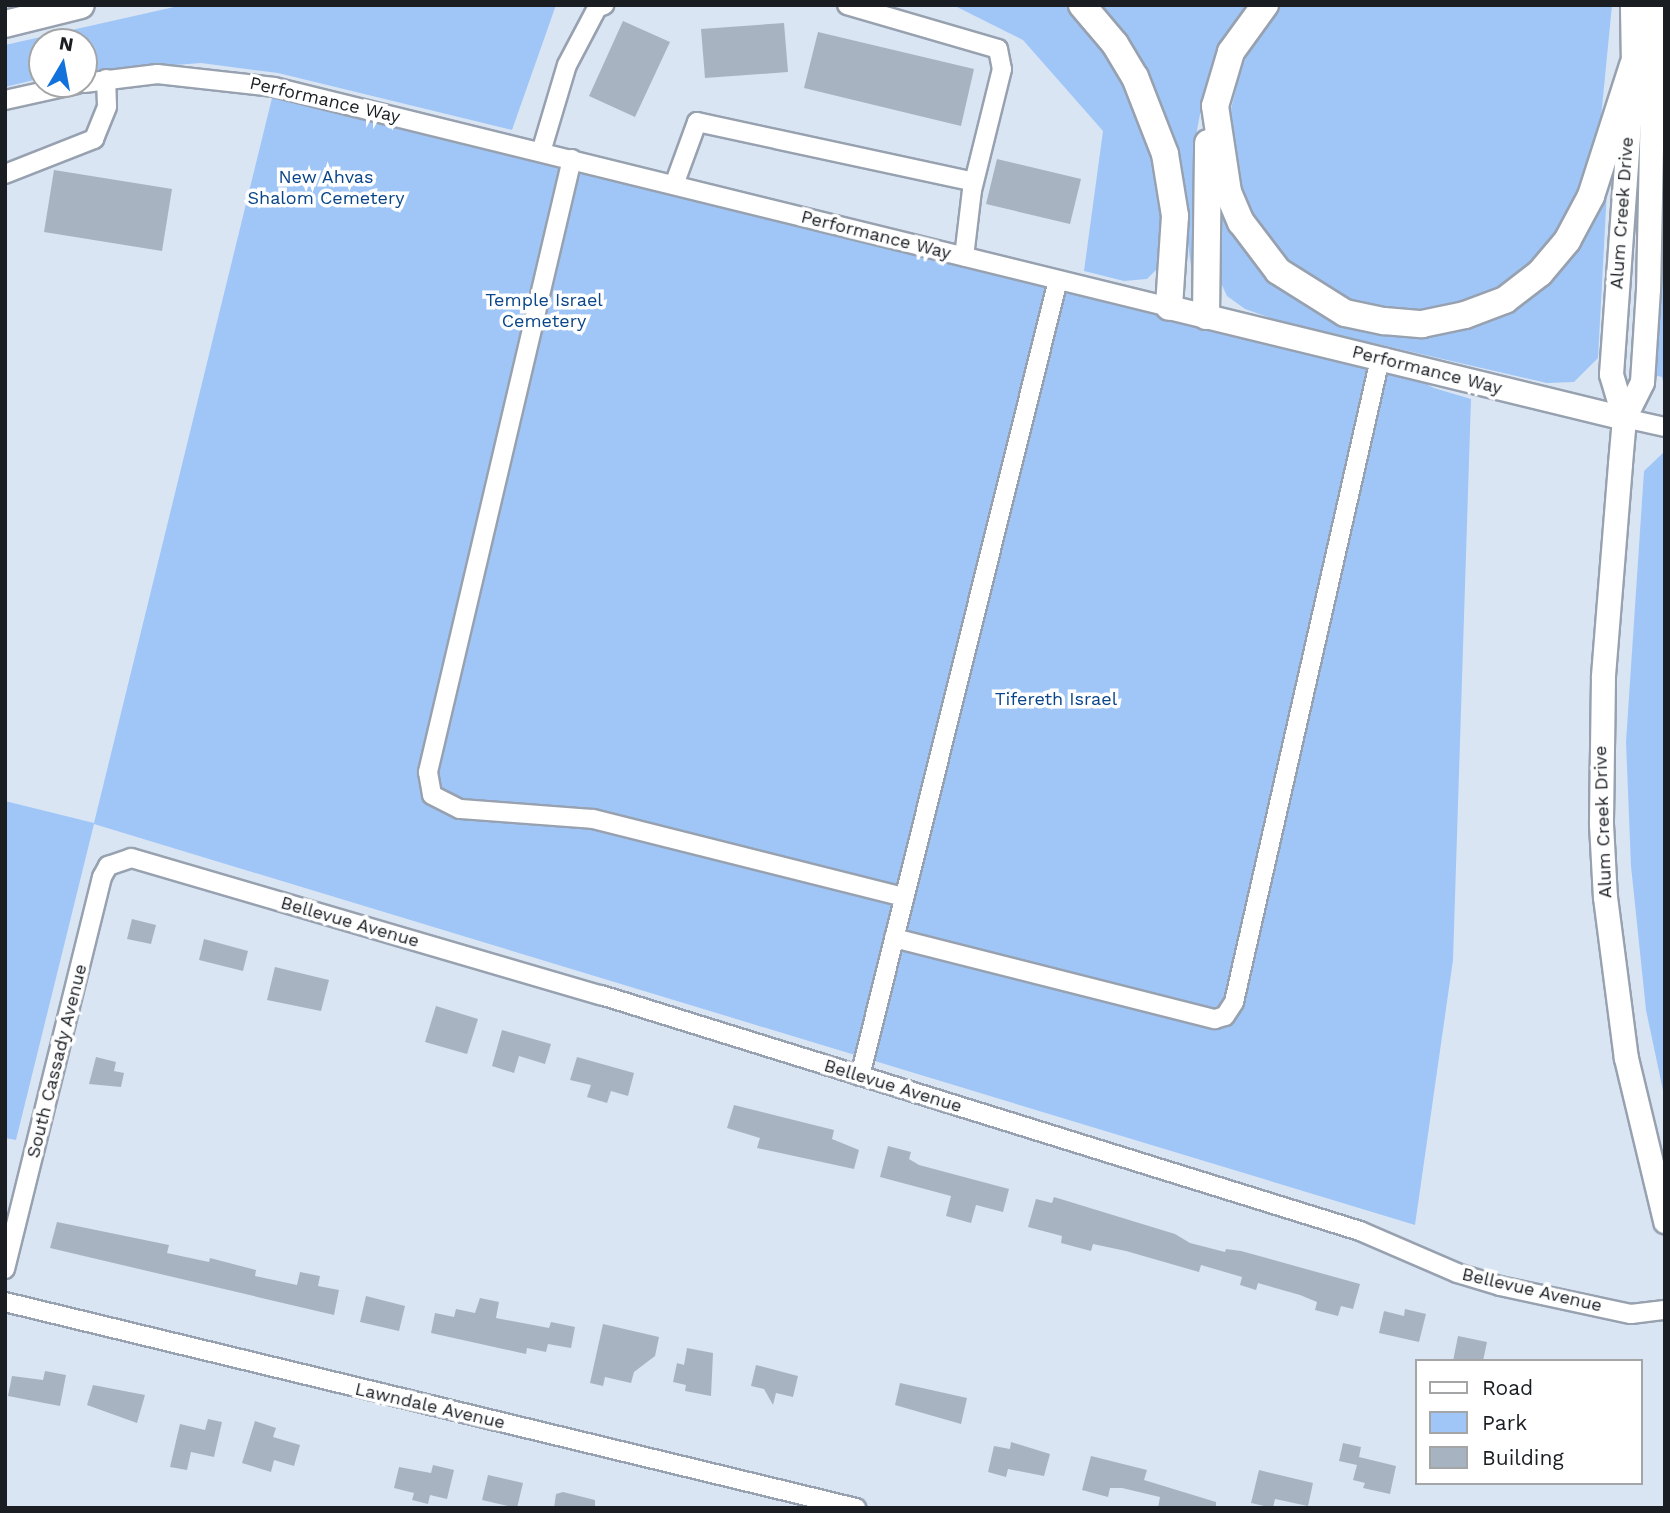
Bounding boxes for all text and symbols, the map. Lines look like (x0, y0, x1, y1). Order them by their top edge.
north arrow (28, 28, 98, 98)
text: N (57, 31, 75, 56)
street label: Performance Way (247, 72, 403, 128)
street label: Alum Creek Drive (1606, 136, 1638, 290)
park label: New Ahvas Shalom Cemetery (247, 167, 405, 210)
street label: Performance Way (799, 206, 953, 264)
park label: Temple Israel Cemetery (485, 290, 603, 332)
street label: Performance Way (1350, 341, 1504, 399)
park label: Tifereth Israel (995, 688, 1117, 710)
street label: Alum Creek Drive (1590, 745, 1616, 899)
street label: Bellevue Avenue (278, 892, 422, 952)
street label: South Cassady Avenue (22, 961, 92, 1161)
street label: Bellevue Avenue (821, 1055, 965, 1117)
street label: Bellevue Avenue (1459, 1263, 1605, 1317)
legend (1414, 1359, 1642, 1485)
text: Road (1482, 1375, 1533, 1400)
street label: Lawndale Avenue (352, 1378, 508, 1434)
text: Park (1482, 1410, 1527, 1435)
text: Building (1482, 1445, 1564, 1470)

